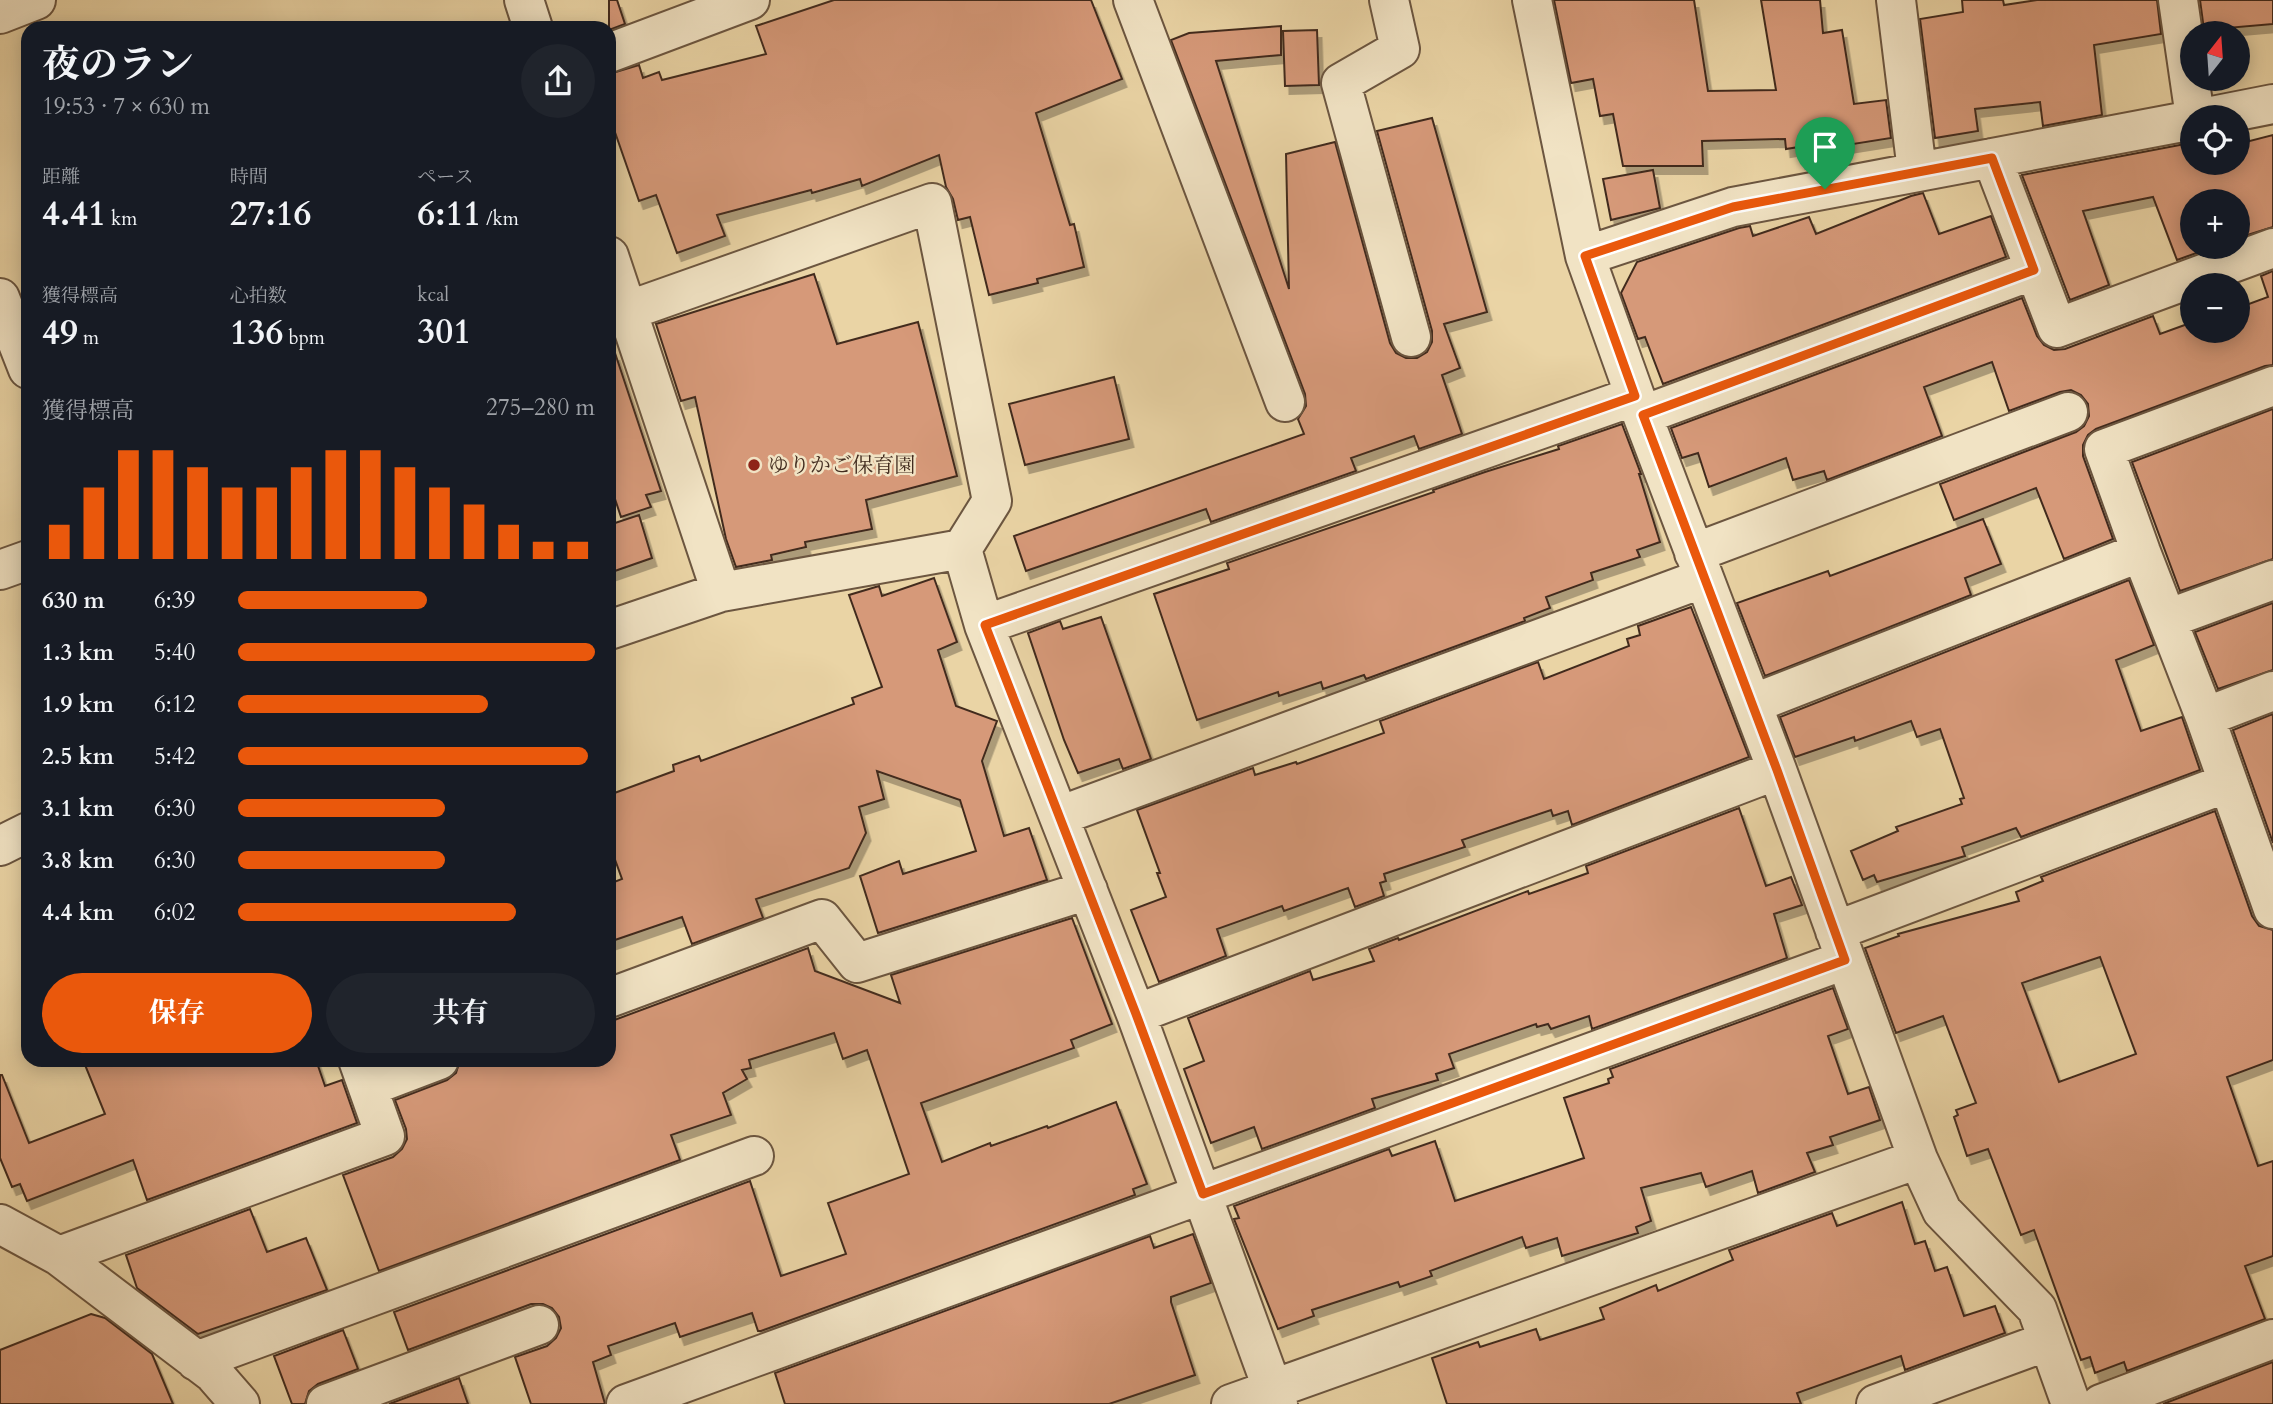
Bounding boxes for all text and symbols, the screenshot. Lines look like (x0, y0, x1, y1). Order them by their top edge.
north arrow (2180, 21, 2250, 91)
map controls (2180, 21, 2250, 343)
text: 夜のラン (42, 39, 194, 91)
button: share (521, 44, 595, 118)
text: 19:53 · 7 × 630 m (42, 91, 210, 122)
button: locate (2180, 105, 2250, 175)
pin (1795, 117, 1855, 189)
icon: arrive (1806, 128, 1844, 166)
text: 距離 (42, 164, 80, 190)
text: 時間 (230, 164, 268, 190)
text: ペース (417, 164, 473, 190)
button: + (2180, 189, 2250, 259)
text: 4.41 (42, 190, 106, 238)
text: 27:16 (230, 190, 312, 238)
text: 6:11 (417, 190, 481, 238)
text: km (106, 206, 137, 232)
text: /km (481, 206, 519, 232)
button: − (2180, 273, 2250, 343)
text: kcal (417, 282, 449, 308)
text: 獲得標高 (42, 283, 118, 309)
text: 心拍数 (230, 283, 287, 309)
text: 301 (417, 308, 471, 356)
text: 49 (42, 309, 78, 357)
text: 136 (230, 309, 283, 357)
text: m (78, 325, 99, 351)
text: bpm (283, 325, 325, 351)
text: 275–280 m (486, 392, 595, 423)
text: 獲得標高 (42, 395, 134, 426)
place label: ゆりかご保育園 (768, 451, 915, 480)
marker: ゆりかご保育園 (746, 457, 762, 473)
text: 630 m (42, 585, 105, 616)
text: 6:39 (154, 585, 195, 616)
text: 1.3 km (42, 637, 114, 668)
text: 5:40 (154, 637, 195, 668)
text: 1.9 km (42, 689, 114, 720)
text: 6:12 (154, 689, 195, 720)
text: 2.5 km (42, 741, 114, 772)
text: 5:42 (154, 741, 195, 772)
text: 3.1 km (42, 793, 114, 824)
text: 6:30 (154, 793, 195, 824)
text: 3.8 km (42, 845, 114, 876)
text: 6:30 (154, 845, 195, 876)
text: 4.4 km (42, 897, 114, 928)
text: 6:02 (154, 897, 195, 928)
button: 保存 (42, 973, 312, 1053)
button: 共有 (326, 973, 595, 1053)

